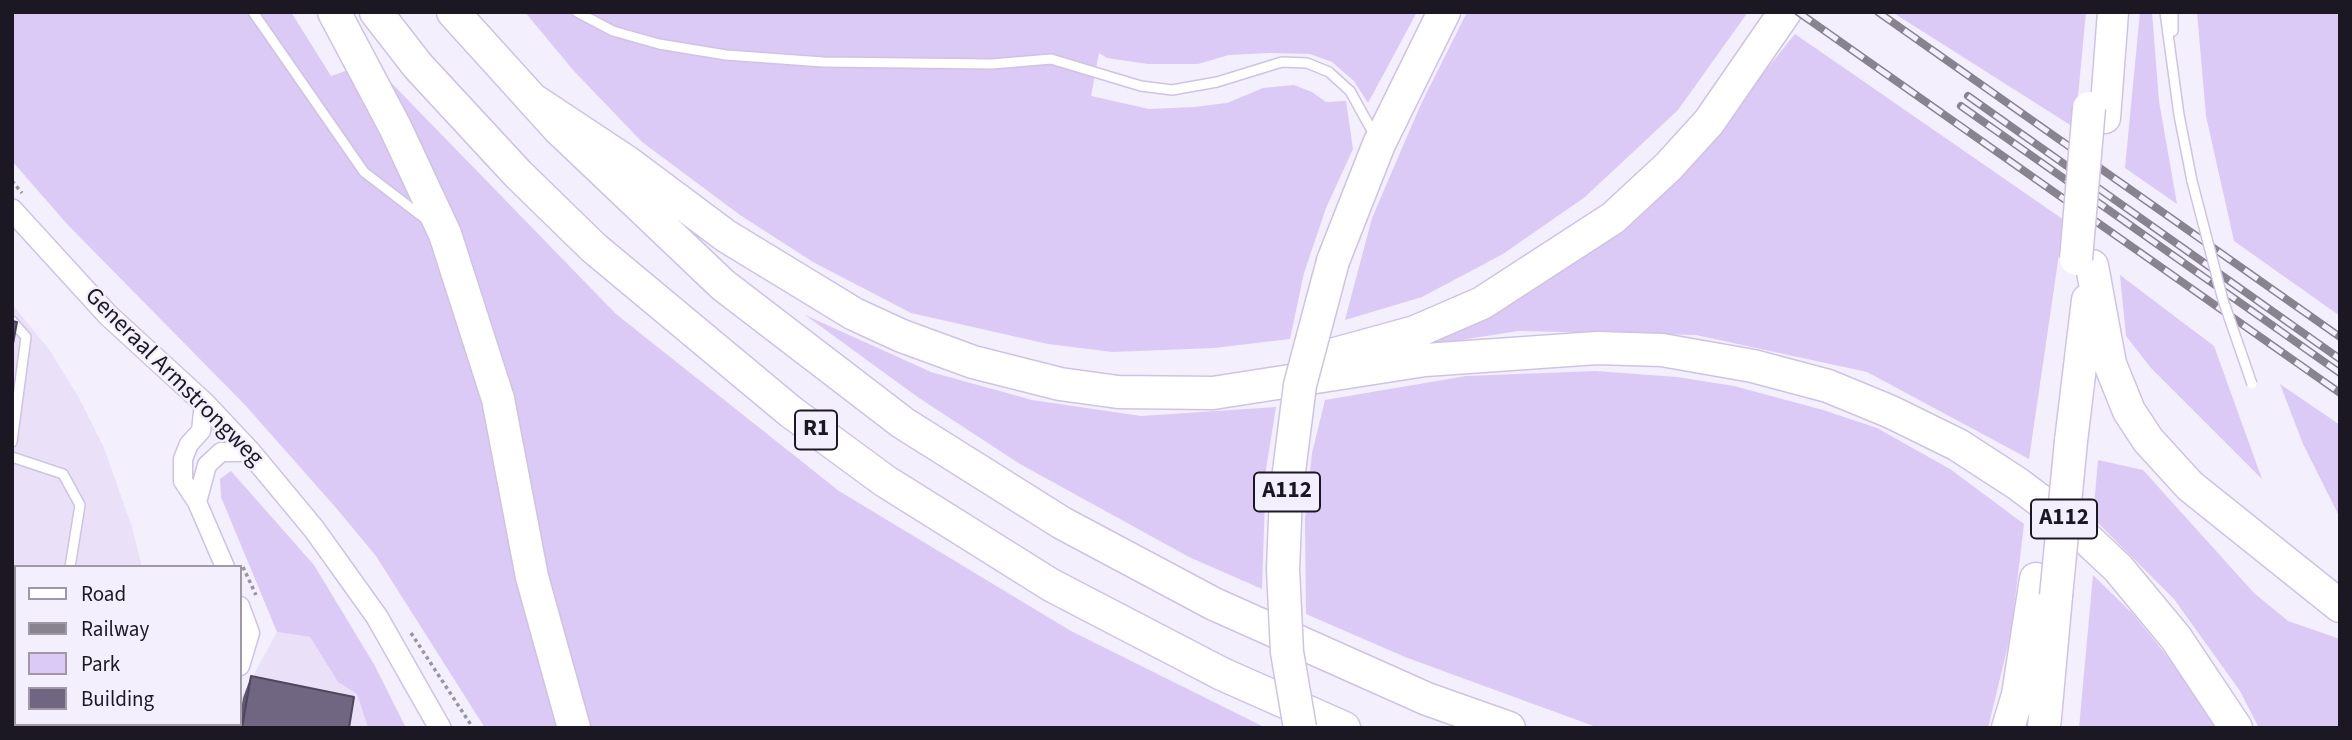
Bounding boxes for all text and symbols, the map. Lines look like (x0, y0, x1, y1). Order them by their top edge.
street label: Generaal Armstrongweg (78, 283, 268, 473)
road number: R1 (795, 410, 837, 450)
road number: A112 (1254, 472, 1320, 512)
road number: A112 (2031, 499, 2097, 538)
legend (14, 565, 242, 726)
text: Road (81, 579, 126, 609)
text: Railway (81, 614, 149, 644)
text: Park (81, 649, 120, 679)
text: Building (81, 684, 154, 714)

